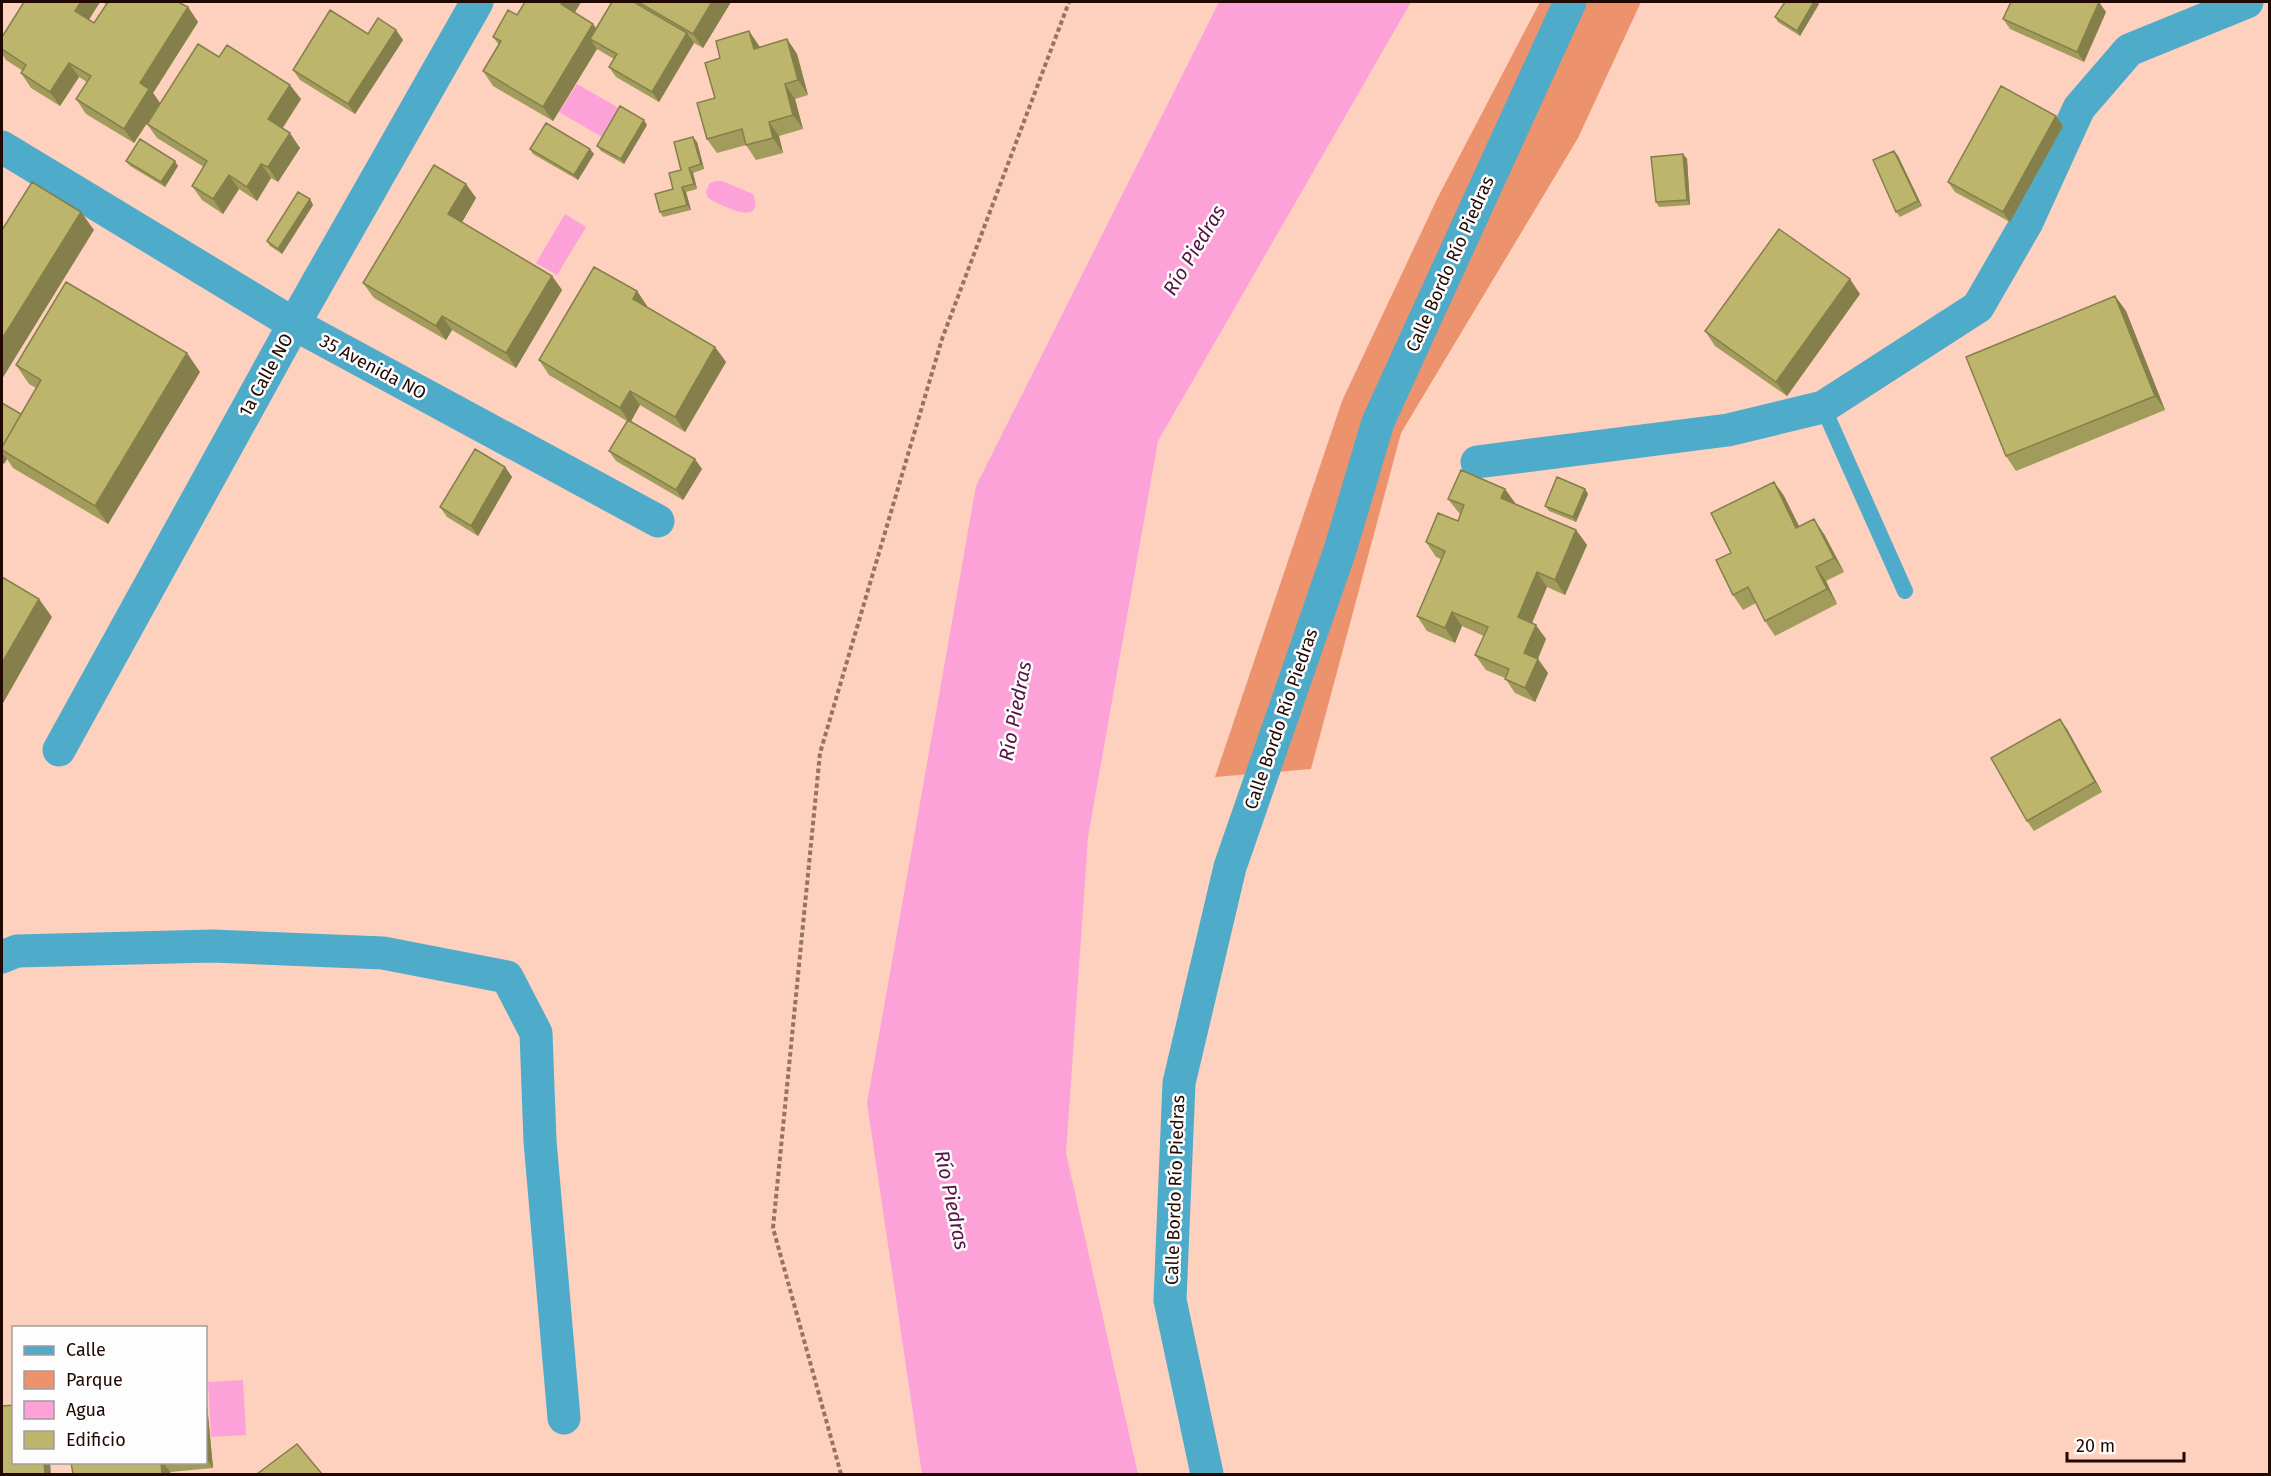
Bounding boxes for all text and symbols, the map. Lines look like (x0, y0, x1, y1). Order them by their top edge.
street label: Calle Bordo Río Piedras (1401, 173, 1499, 355)
water label: Río Piedras (1158, 201, 1230, 299)
street label: 1a Calle NO (234, 330, 298, 420)
street label: 35 Avenida NO (316, 330, 430, 404)
street label: Calle Bordo Río Piedras (1240, 626, 1322, 812)
water label: Río Piedras (994, 659, 1036, 763)
street label: Calle Bordo Río Piedras (1161, 1095, 1189, 1285)
water label: Río Piedras (930, 1148, 974, 1252)
legend (12, 1326, 207, 1464)
text: Calle (66, 1339, 106, 1361)
text: Parque (66, 1369, 123, 1391)
text: Agua (66, 1399, 106, 1421)
scale bar (2067, 1425, 2184, 1463)
text: Edificio (66, 1429, 126, 1451)
text: 20 m (2076, 1435, 2115, 1457)

